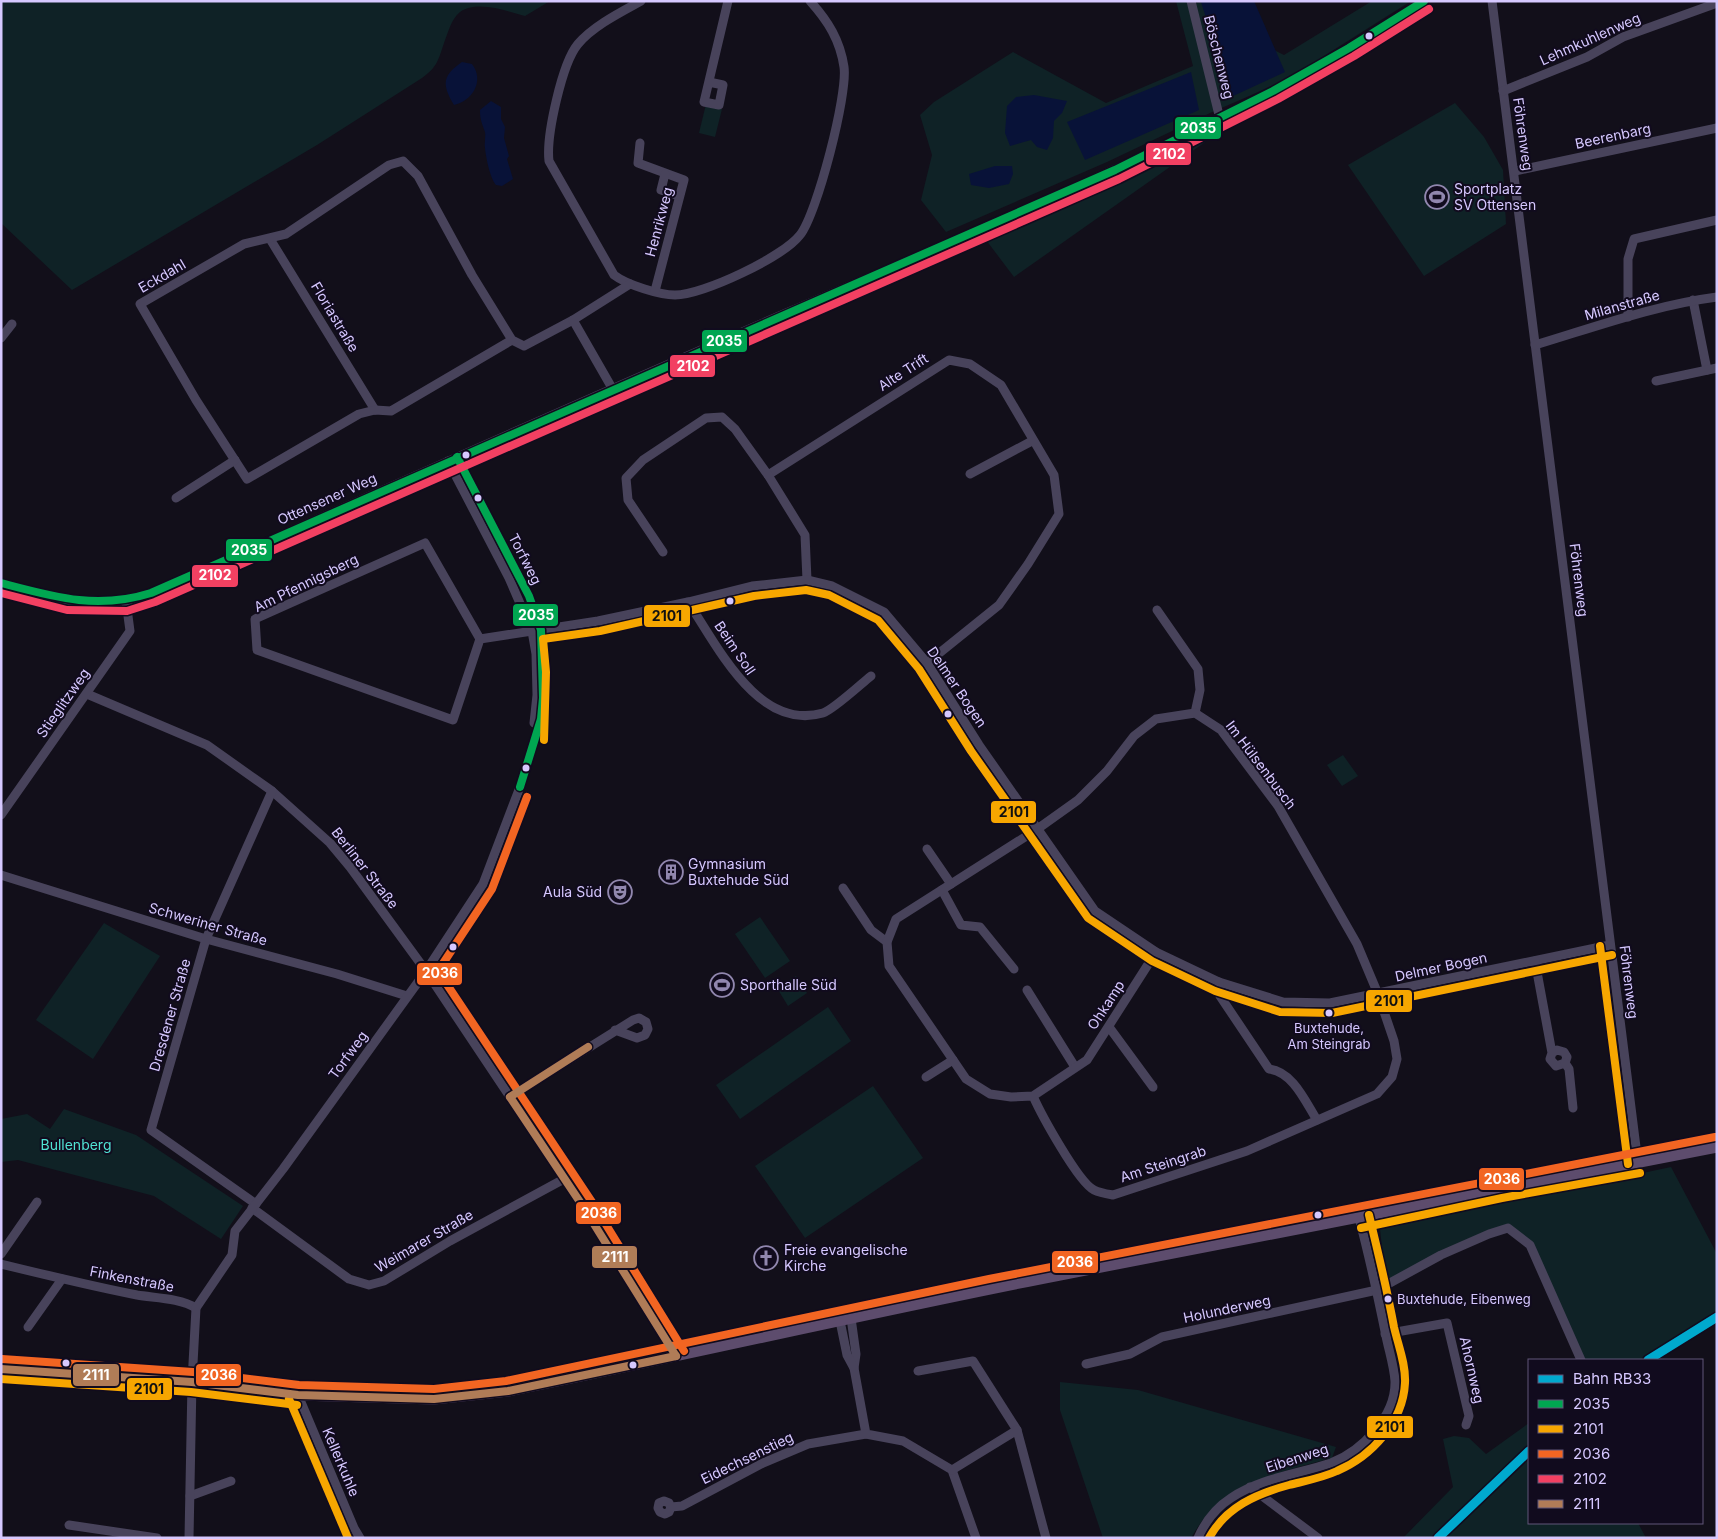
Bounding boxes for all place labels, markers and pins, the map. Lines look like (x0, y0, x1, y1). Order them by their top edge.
unlabelled marker (1364, 31, 1374, 41)
place label: Sportplatz SV Ottensen (1454, 180, 1536, 213)
sports icon: Sportplatz SV Ottensen (1424, 184, 1450, 210)
unlabelled marker (461, 450, 471, 460)
unlabelled marker (473, 493, 483, 503)
unlabelled marker (725, 596, 735, 606)
unlabelled marker (943, 709, 953, 719)
unlabelled marker (521, 763, 531, 773)
place label: Gymnasium Buxtehude Süd (688, 855, 789, 888)
building icon: Gymnasium Buxtehude Süd (658, 859, 684, 885)
theatre icon: Aula Süd (607, 879, 633, 905)
place label: Aula Süd (543, 883, 602, 900)
unlabelled marker (448, 942, 458, 952)
sports icon: Sporthalle Süd (709, 972, 735, 998)
place label: Sporthalle Süd (740, 976, 837, 993)
marker: Buxtehude, Am Steingrab (1324, 1008, 1334, 1018)
place label: Buxtehude, Am Steingrab (1287, 1020, 1371, 1052)
unlabelled marker (1313, 1210, 1323, 1220)
place label: Freie evangelische Kirche (784, 1241, 908, 1274)
church icon: Freie evangelische Kirche (753, 1245, 779, 1271)
place label: Buxtehude, Eibenweg (1397, 1291, 1531, 1307)
marker: Buxtehude, Eibenweg (1383, 1294, 1393, 1304)
unlabelled marker (61, 1358, 71, 1368)
unlabelled marker (628, 1360, 638, 1370)

